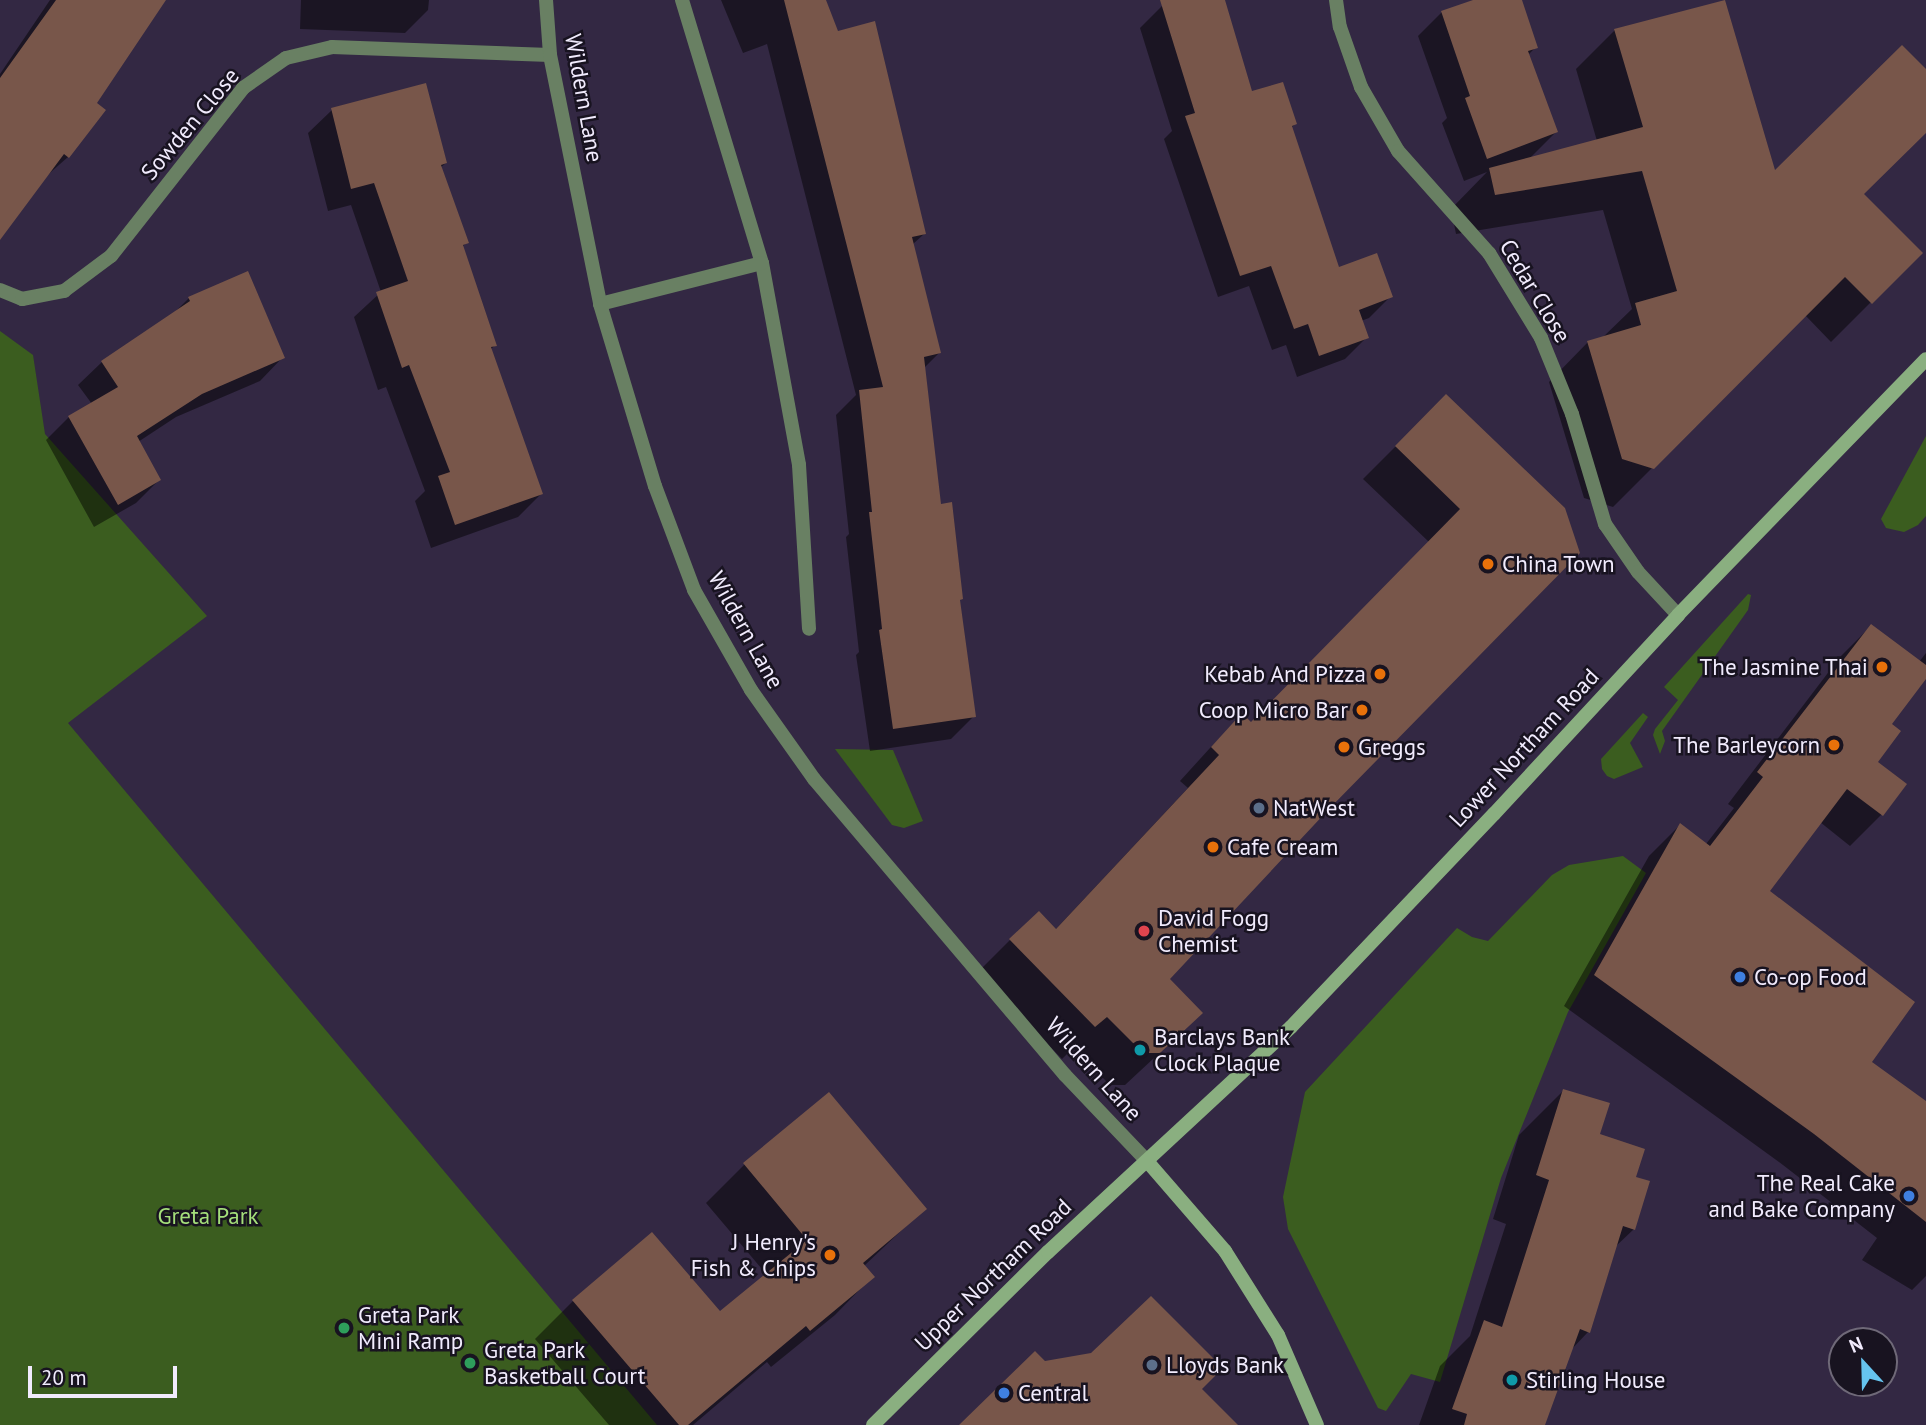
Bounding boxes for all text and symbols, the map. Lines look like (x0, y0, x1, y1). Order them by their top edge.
street label: Wildern Lane (559, 32, 609, 164)
street label: Sowden Close (135, 62, 245, 186)
street label: Cedar Close (1493, 234, 1577, 348)
place label: China Town (1502, 550, 1615, 578)
marker: China Town (1480, 556, 1496, 572)
street label: Wildern Lane (703, 567, 789, 693)
place label: The Jasmine Thai (1699, 653, 1868, 681)
marker: The Jasmine Thai (1874, 659, 1890, 675)
place label: Kebab And Pizza (1203, 660, 1366, 688)
street label: Lower Northam Road (1443, 663, 1605, 833)
marker: Kebab And Pizza (1372, 666, 1388, 682)
place label: Coop Micro Bar (1199, 696, 1348, 724)
marker: Coop Micro Bar (1354, 702, 1370, 718)
place label: The Barleycorn (1673, 731, 1820, 759)
place label: Greggs (1358, 733, 1426, 761)
marker: The Barleycorn (1826, 737, 1842, 753)
marker: Greggs (1336, 739, 1352, 755)
place label: NatWest (1273, 794, 1355, 822)
marker: NatWest (1251, 800, 1267, 816)
place label: Cafe Cream (1227, 833, 1338, 861)
marker: Cafe Cream (1205, 839, 1221, 855)
place label: David Fogg Chemist (1158, 904, 1269, 958)
marker: David Fogg Chemist (1136, 923, 1152, 939)
place label: Co-op Food (1754, 963, 1867, 991)
marker: Co-op Food (1732, 969, 1748, 985)
street label: Wildern Lane (1040, 1012, 1148, 1126)
place label: Barclays Bank Clock Plaque (1154, 1023, 1290, 1077)
marker: Barclays Bank Clock Plaque (1132, 1042, 1148, 1058)
place label: The Real Cake and Bake Company (1709, 1169, 1895, 1223)
marker: The Real Cake and Bake Company (1901, 1188, 1917, 1204)
street label: Upper Northam Road (909, 1193, 1077, 1357)
park label: Greta Park (157, 1202, 259, 1230)
place label: J Henry's Fish & Chips (691, 1228, 816, 1282)
marker: J Henry's Fish & Chips (822, 1247, 838, 1263)
place label: Greta Park Mini Ramp (358, 1301, 463, 1355)
marker: Greta Park Mini Ramp (336, 1320, 352, 1336)
north arrow (1828, 1327, 1898, 1397)
text: N (1846, 1331, 1866, 1358)
place label: Greta Park Basketball Court (484, 1336, 646, 1390)
place label: Lloyds Bank (1166, 1351, 1284, 1379)
scale bar (32, 1352, 180, 1396)
marker: Greta Park Basketball Court (462, 1355, 478, 1371)
marker: Lloyds Bank (1144, 1357, 1160, 1373)
text: 20 m (41, 1364, 87, 1391)
place label: Stirling House (1526, 1366, 1665, 1394)
marker: Stirling House (1504, 1372, 1520, 1388)
place label: Central (1018, 1379, 1088, 1407)
marker: Central (996, 1385, 1012, 1401)

